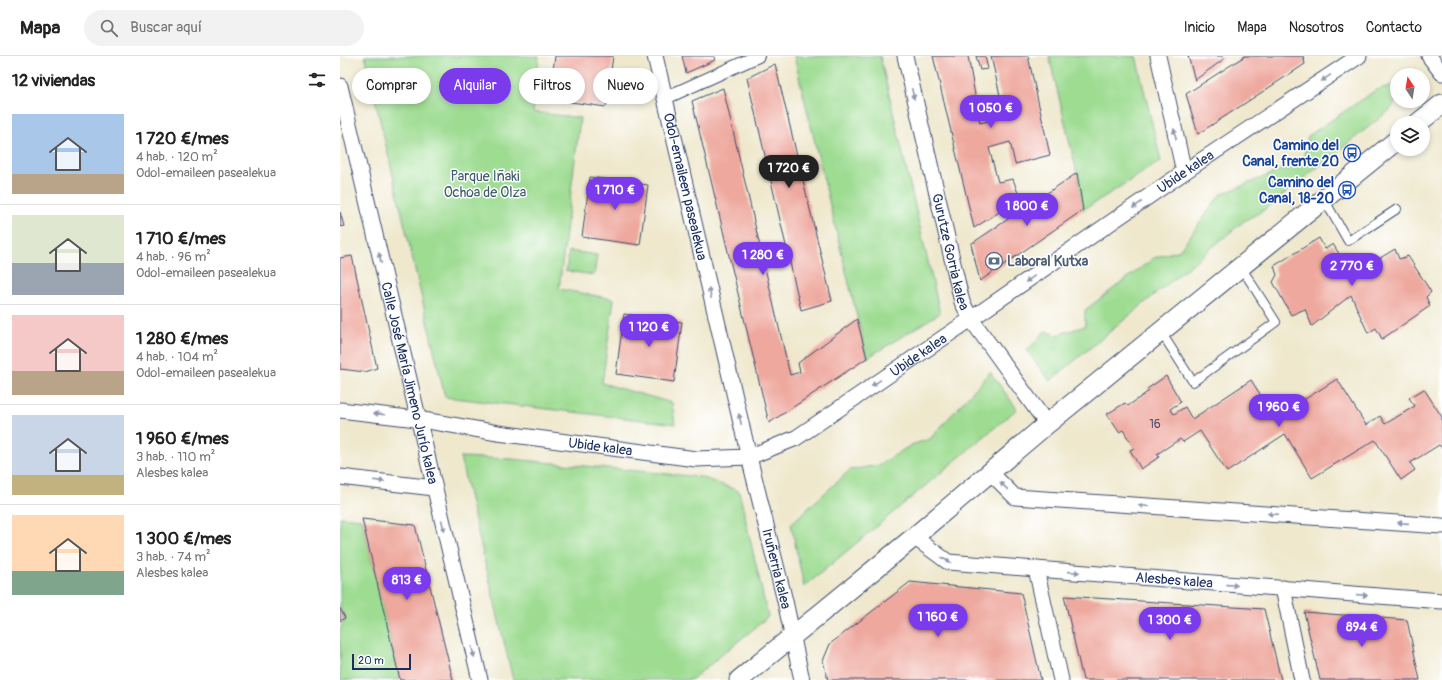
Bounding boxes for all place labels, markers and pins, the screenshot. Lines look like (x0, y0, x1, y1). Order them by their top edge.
pin: 1 050 € (954, 95, 1028, 129)
place label: Camino del Canal, frente 20 (1242, 137, 1339, 170)
bus stop icon: Camino del Canal, frente 20 (1342, 143, 1362, 163)
pin: 1 720 € (752, 155, 826, 189)
place label: Camino del Canal, 18-20 (1259, 174, 1334, 207)
pin: 1 710 € (578, 177, 652, 211)
bus stop icon: Camino del Canal, 18-20 (1337, 180, 1357, 200)
pin: 1 800 € (990, 193, 1064, 227)
pin: 1 280 € (726, 242, 800, 276)
bank icon: Laboral Kutxa (984, 251, 1004, 271)
place label: Laboral Kutxa (1007, 253, 1089, 270)
pin: 2 770 € (1315, 253, 1389, 287)
pin: 1 120 € (612, 314, 686, 348)
pin: 1 960 € (1242, 394, 1316, 428)
pin: 813 € (379, 567, 435, 601)
pin: 1 160 € (901, 604, 975, 638)
pin: 1 300 € (1133, 607, 1207, 641)
pin: 894 € (1334, 614, 1390, 648)

